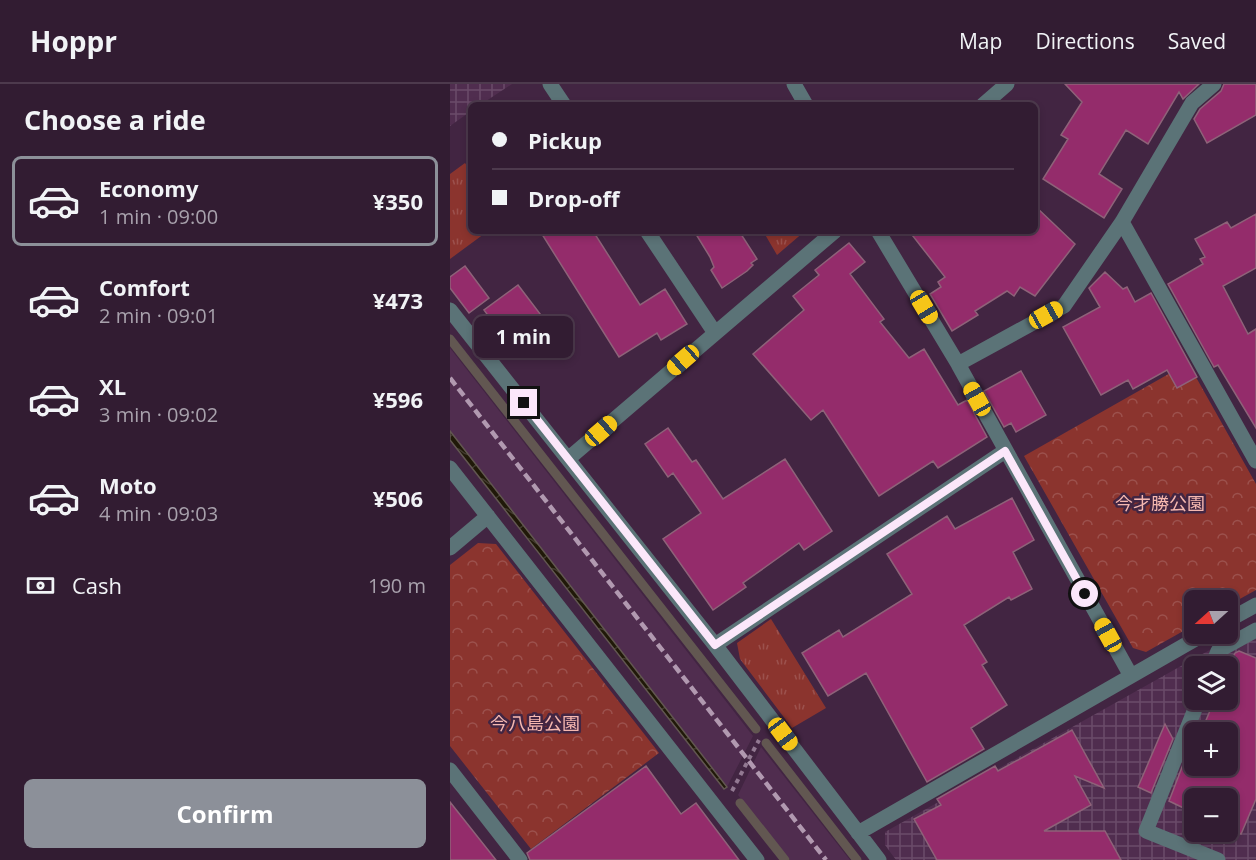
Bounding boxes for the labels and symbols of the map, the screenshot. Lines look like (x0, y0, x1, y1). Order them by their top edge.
car (907, 287, 941, 327)
car (1026, 298, 1066, 332)
callout: 1 min (475, 316, 574, 358)
car (664, 341, 702, 379)
car (960, 379, 994, 419)
route end (510, 389, 537, 416)
car (582, 412, 620, 450)
park label: 今才勝公園 (1115, 491, 1205, 515)
route start (1071, 580, 1098, 607)
north arrow (1184, 590, 1238, 644)
car (1091, 615, 1125, 655)
park label: 今八島公園 (490, 711, 580, 735)
car (765, 714, 801, 754)

